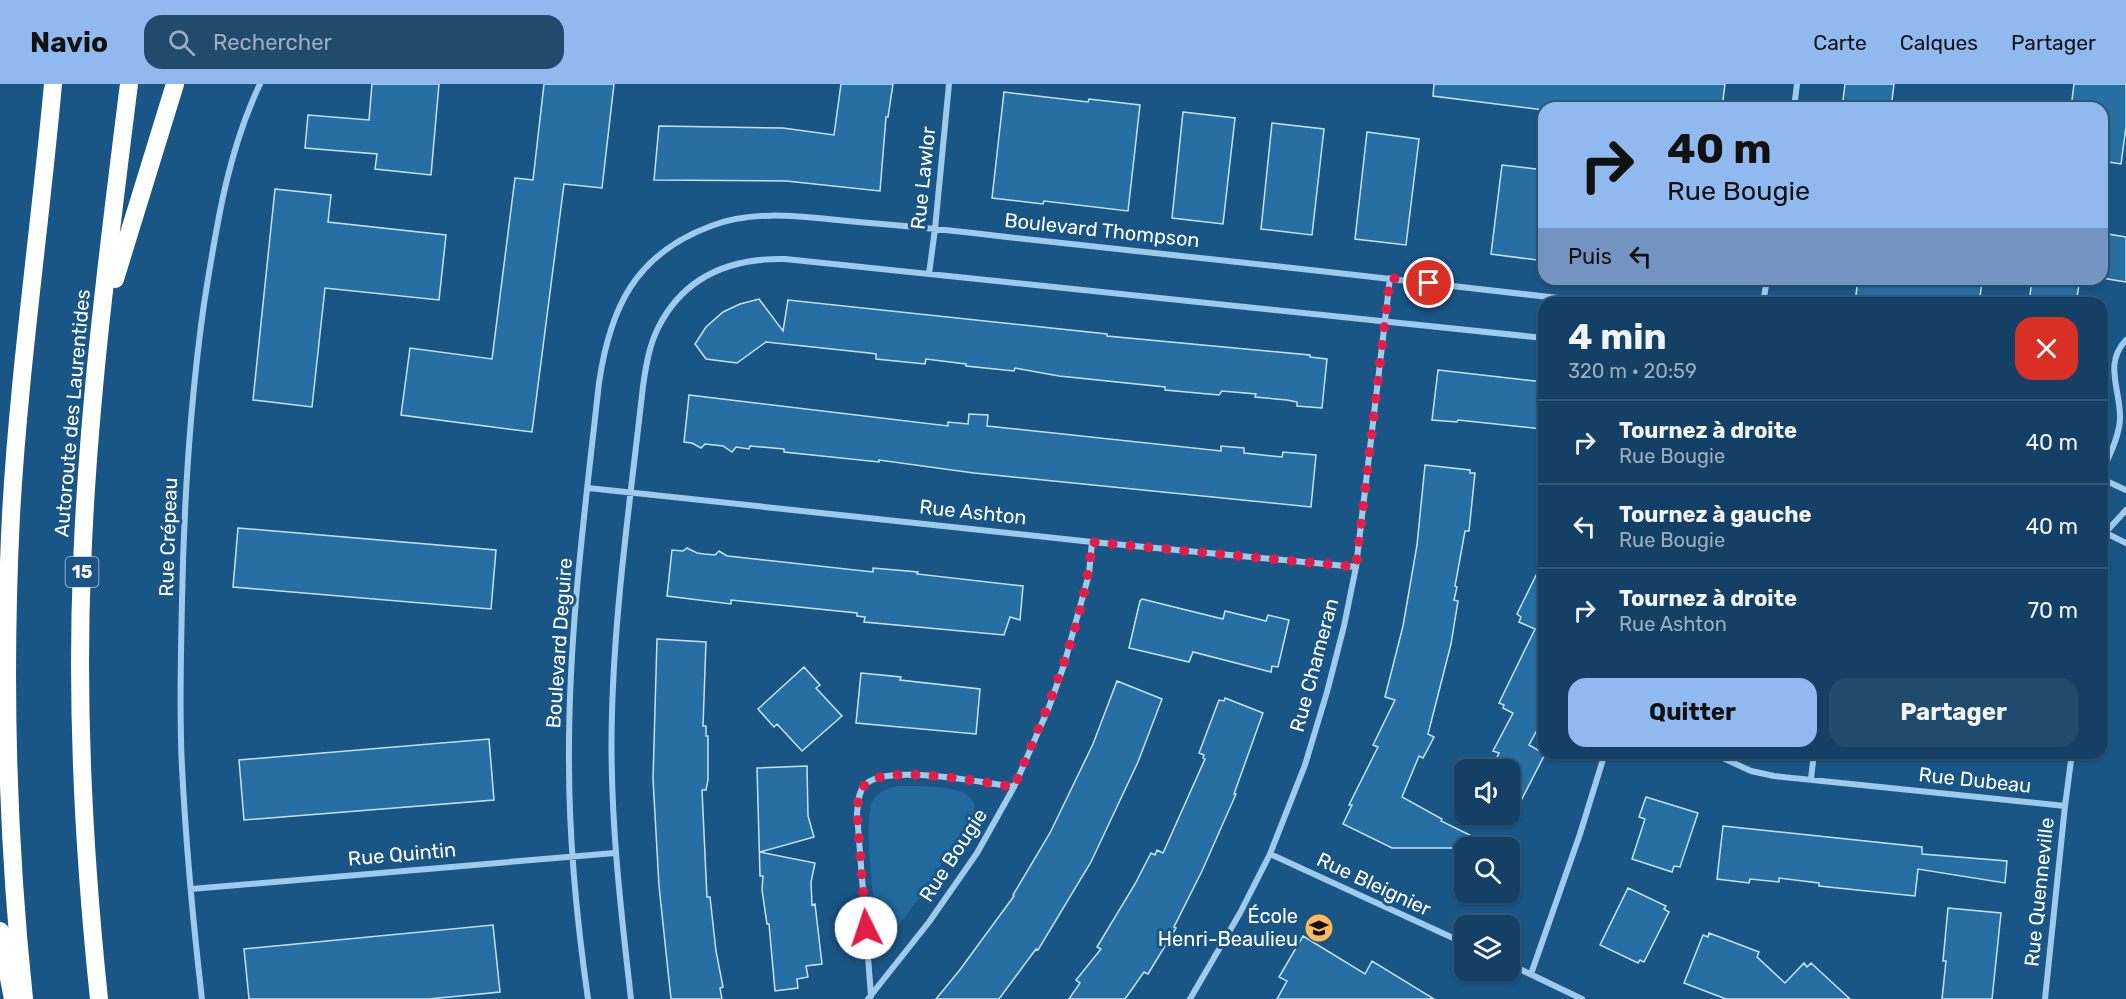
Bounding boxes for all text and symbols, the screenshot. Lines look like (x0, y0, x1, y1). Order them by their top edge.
search box (144, 15, 564, 69)
text: Navio (30, 26, 108, 59)
icon: search (165, 26, 198, 59)
text: Rechercher (213, 29, 332, 56)
text: Carte (1813, 30, 1867, 55)
text: Calques (1900, 30, 1978, 55)
text: Partager (2011, 30, 2096, 55)
text: 40 m (1667, 124, 1772, 174)
street label: Rue Lawlor (906, 125, 940, 231)
icon: right (1568, 126, 1646, 204)
text: Rue Bougie (1667, 175, 1810, 207)
street label: Boulevard Thompson (1003, 208, 1201, 252)
icon: left (1624, 240, 1657, 273)
text: Puis (1568, 243, 1612, 270)
pin (1403, 257, 1454, 308)
icon: arrive (1412, 266, 1445, 299)
street label: Autoroute des Laurentides (49, 288, 95, 538)
text: 4 min (1568, 315, 1667, 358)
button: close (2015, 317, 2078, 380)
text: 320 m · 20:59 (1568, 359, 1697, 383)
text: Tournez à droite (1619, 417, 1797, 444)
icon: right (1568, 426, 1601, 459)
text: 40 m (2025, 429, 2078, 456)
text: Rue Bougie (1619, 444, 1725, 468)
street label: Rue Crépeau (154, 477, 182, 597)
street label: Rue Ashton (918, 494, 1028, 530)
text: Tournez à gauche (1619, 501, 1812, 528)
icon: left (1568, 510, 1601, 543)
text: 40 m (2025, 513, 2078, 540)
text: Rue Bougie (1619, 528, 1725, 552)
road number: 15 (66, 557, 98, 587)
street label: Boulevard Deguire (541, 557, 577, 729)
text: Tournez à droite (1619, 585, 1797, 612)
icon: right (1568, 594, 1601, 627)
street label: Rue Chameran (1285, 596, 1343, 734)
text: 70 m (2028, 597, 2078, 624)
text: Rue Ashton (1619, 612, 1727, 636)
button: Quitter (1568, 678, 1817, 747)
button: Partager (1829, 678, 2078, 747)
map controls (1454, 759, 1520, 981)
button: sound (1454, 759, 1520, 825)
street label: Rue Dubeau (1917, 762, 2033, 798)
street label: Rue Bougie (914, 804, 992, 906)
street label: Rue Quenneville (2019, 816, 2059, 968)
street label: Rue Quintin (347, 837, 457, 871)
button: search (1454, 837, 1520, 903)
street label: Rue Bleignier (1313, 847, 1435, 921)
position arrow (834, 896, 898, 960)
place label: École Henri-Beaulieu (1158, 904, 1298, 951)
school or university icon: École Henri-Beaulieu (1303, 912, 1335, 944)
button: layers (1454, 915, 1520, 981)

